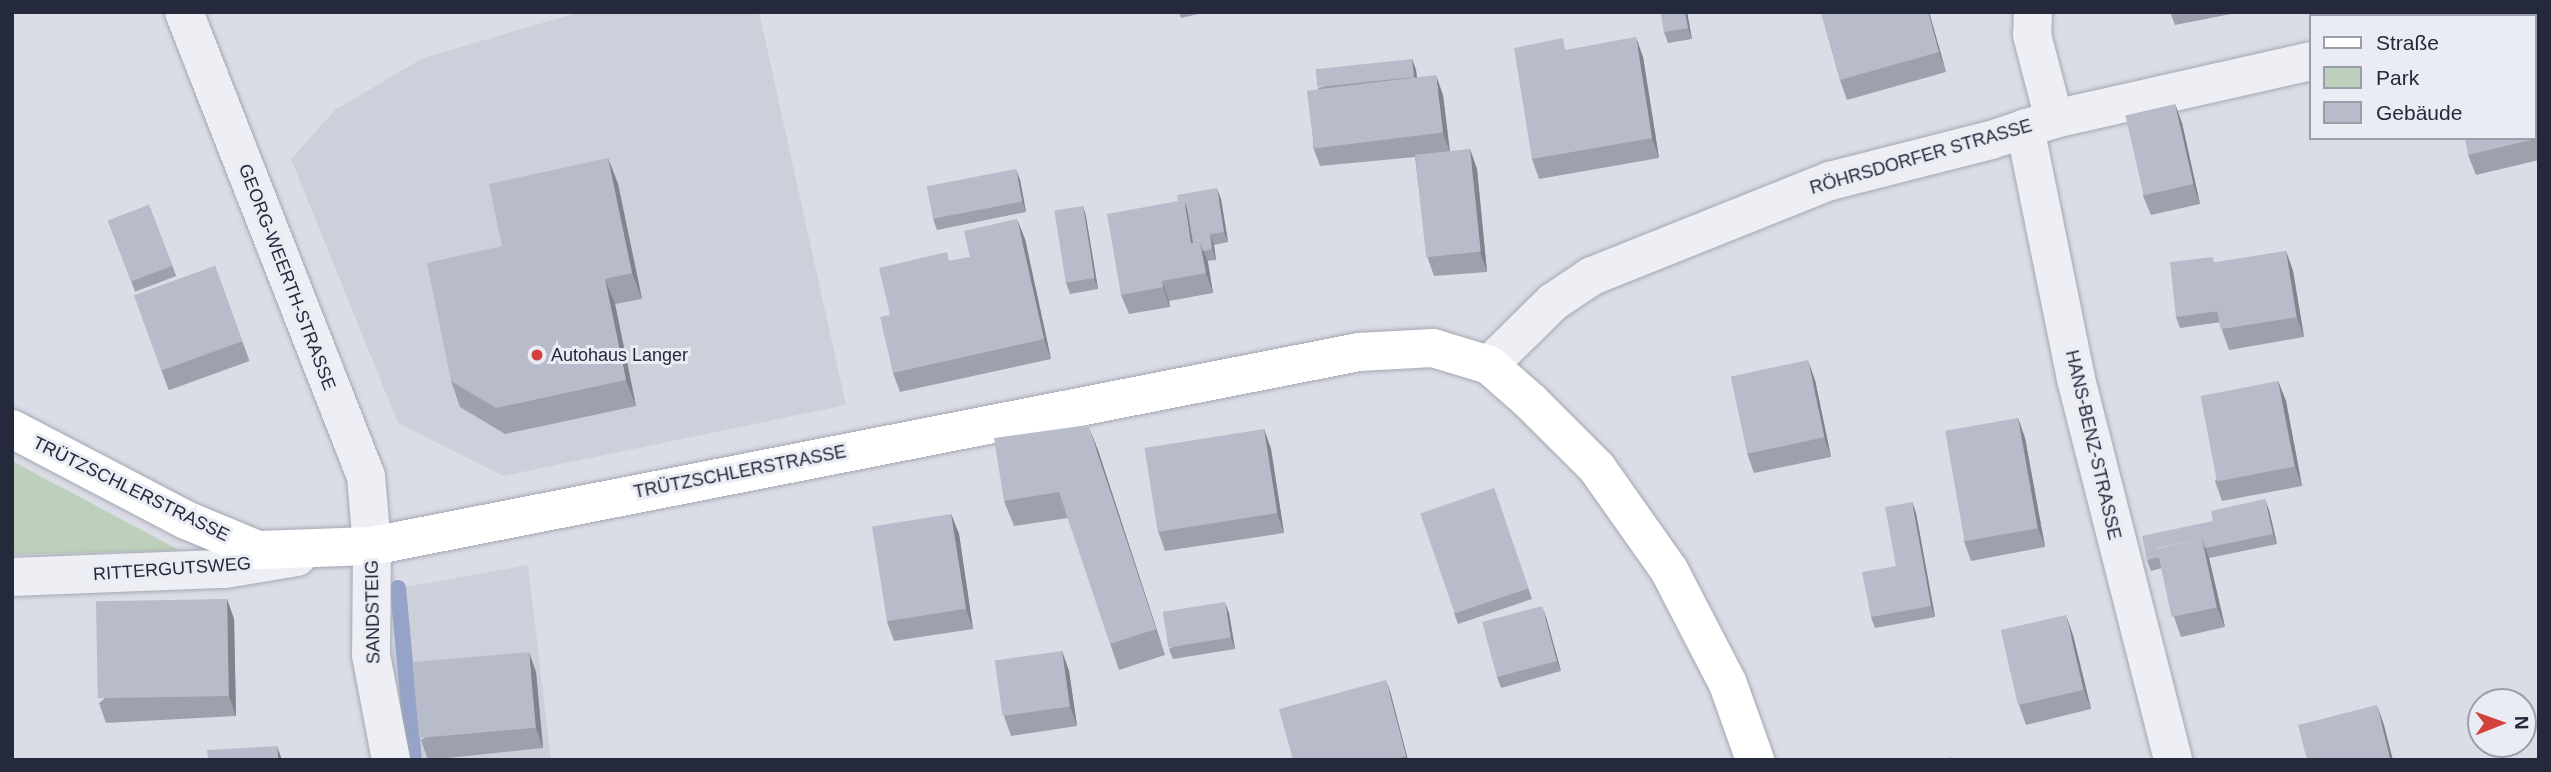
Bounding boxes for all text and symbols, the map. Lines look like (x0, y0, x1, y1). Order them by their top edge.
legend (2310, 14, 2537, 140)
text: Straße (2376, 31, 2439, 54)
text: Park (2376, 66, 2419, 89)
text: Gebäude (2376, 101, 2462, 124)
street label: RÖHRSDORFER STRASSE (1807, 115, 2035, 199)
street label: GEORG-WEERTH-STRASSE (234, 161, 340, 393)
place label: Autohaus Langer (551, 344, 688, 366)
marker: Autohaus Langer (529, 347, 545, 363)
street label: HANS-BENZ-STRASSE (2061, 348, 2125, 542)
street label: TRÜTZSCHLERSTRASSE (29, 432, 233, 546)
street label: TRÜTZSCHLERSTRASSE (632, 441, 848, 503)
street label: RITTERGUTSWEG (92, 553, 252, 585)
street label: SANDSTEIG (361, 560, 385, 664)
north arrow (2467, 688, 2537, 758)
text: N (2511, 716, 2532, 730)

